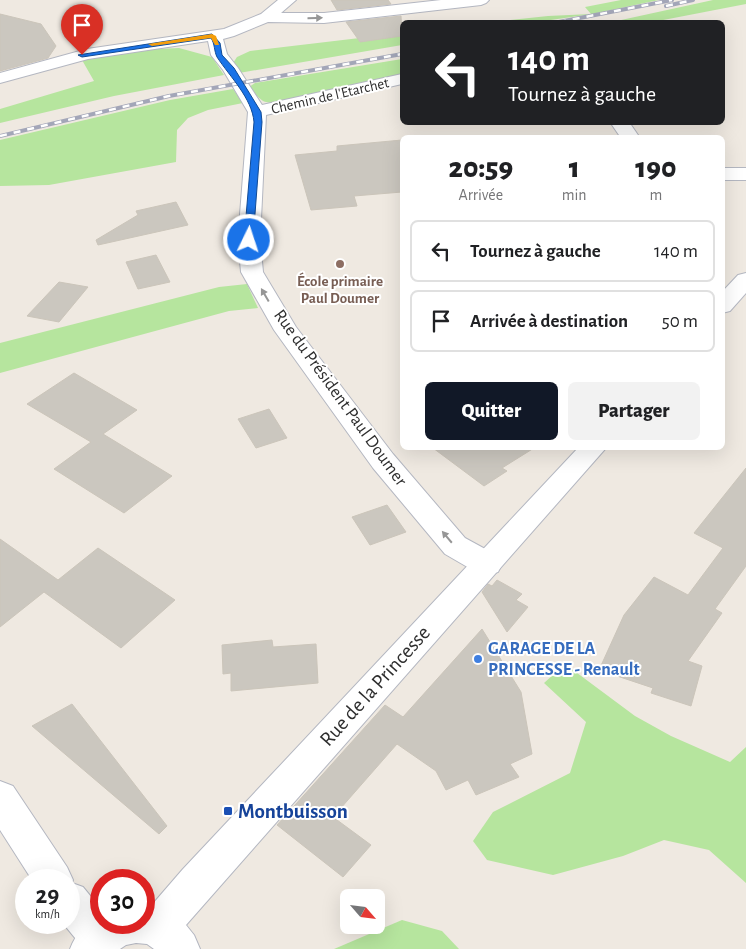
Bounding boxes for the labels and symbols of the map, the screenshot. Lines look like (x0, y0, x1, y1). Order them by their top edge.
pin (61, 4, 103, 55)
one-way arrow (307, 14, 323, 22)
street label: Chemin de l'Etarchet (270, 75, 391, 117)
position arrow (222, 213, 274, 265)
marker: École primaire Paul Doumer (334, 258, 346, 270)
place label: École primaire Paul Doumer (297, 272, 383, 306)
one-way arrow (261, 289, 270, 302)
street label: Rue du Président Paul Doumer (270, 306, 410, 490)
one-way arrow (441, 531, 453, 543)
street label: Rue de la Princesse (316, 622, 434, 750)
place label: GARAGE DE LA PRINCESSE - Renault (488, 640, 640, 679)
marker: GARAGE DE LA PRINCESSE - Renault (472, 653, 484, 665)
place label: Montbuisson (238, 801, 348, 822)
marker: Montbuisson (222, 805, 234, 817)
speed limit sign: 30 (90, 869, 155, 934)
north arrow (340, 889, 385, 934)

